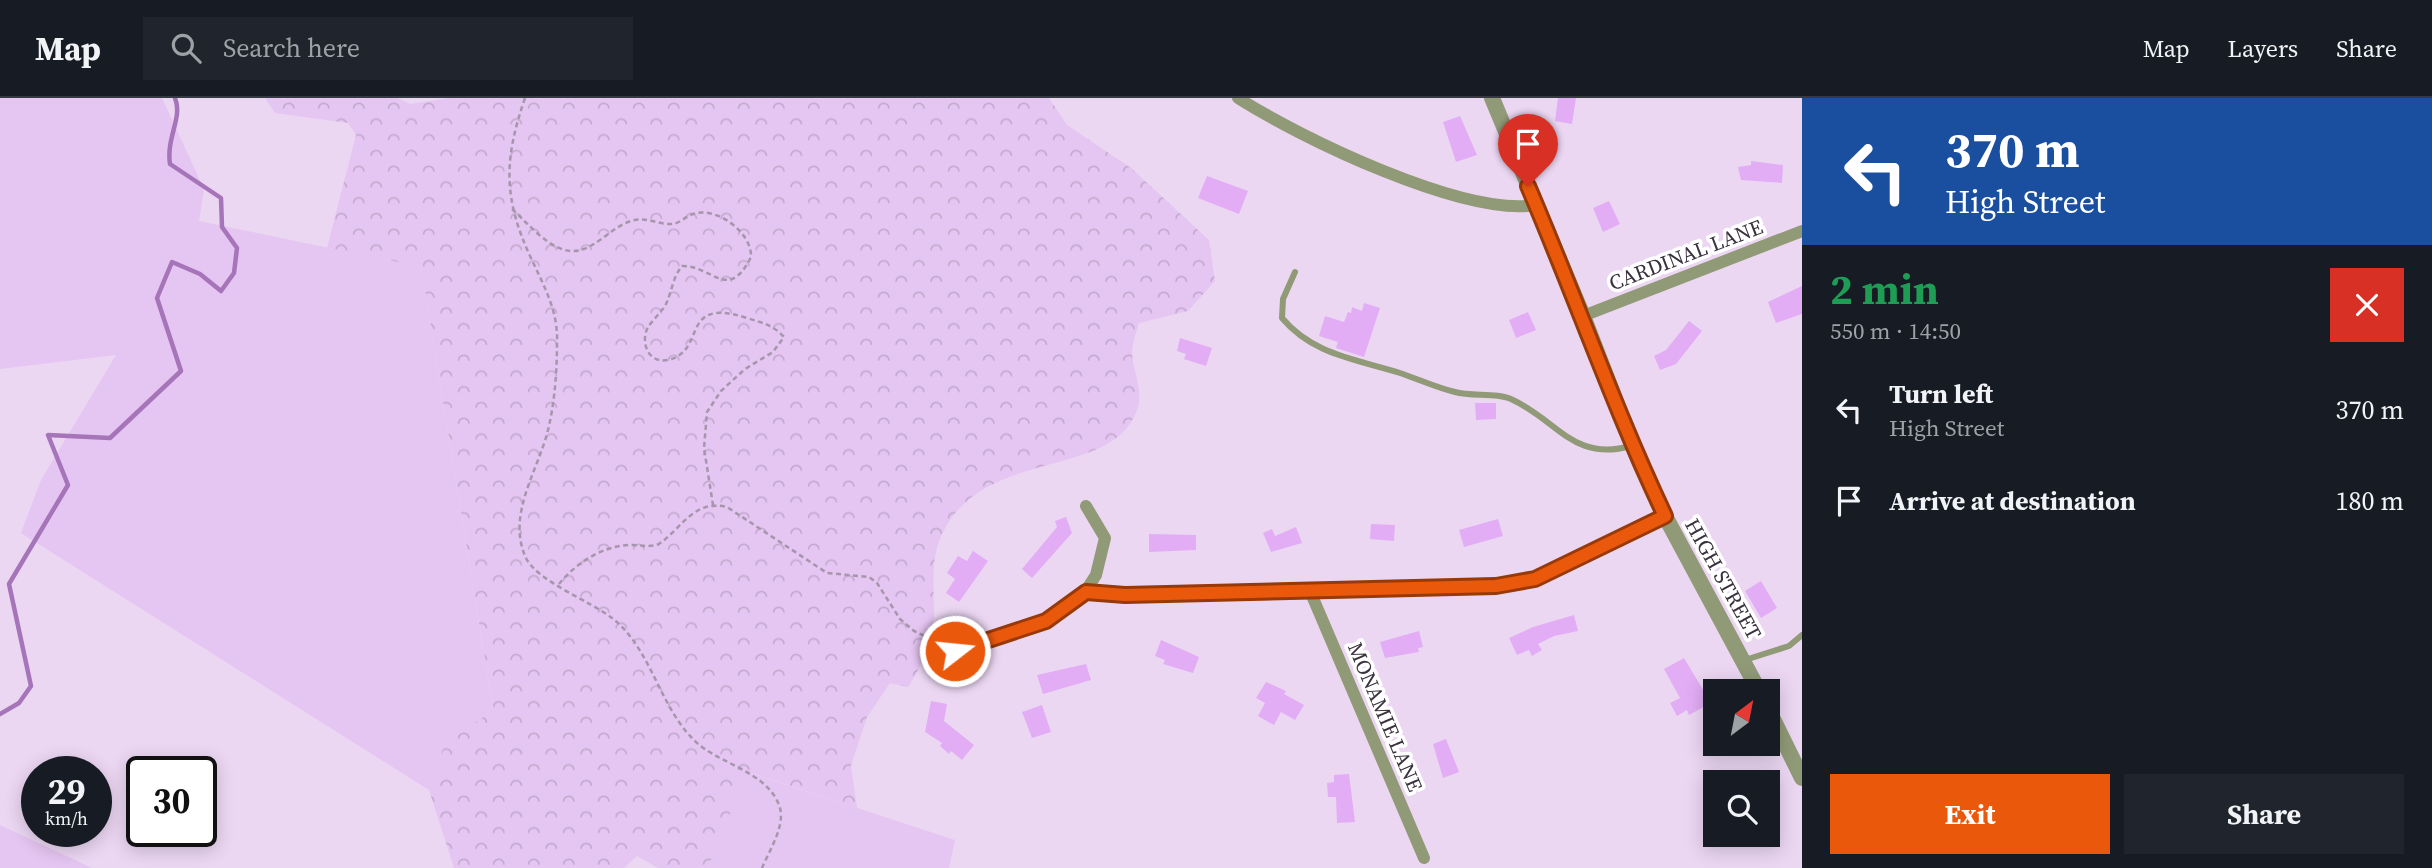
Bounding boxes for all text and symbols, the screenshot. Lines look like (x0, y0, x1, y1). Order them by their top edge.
search box (143, 17, 633, 80)
text: Map (35, 26, 101, 71)
icon: search (167, 29, 205, 67)
text: Search here (223, 30, 360, 66)
text: Map (2143, 32, 2190, 65)
text: Layers (2228, 32, 2298, 65)
text: Share (2336, 32, 2397, 65)
pin (1498, 114, 1558, 186)
text: 370 m (1945, 116, 2080, 183)
icon: arrive (1509, 125, 1547, 163)
icon: left (1830, 126, 1921, 217)
text: High Street (1945, 180, 2105, 224)
street label: CARDINAL LANE (1605, 212, 1767, 297)
text: 2 min (1830, 260, 1939, 318)
button: close (2330, 268, 2404, 342)
text: 550 m · 14:50 (1830, 315, 1961, 347)
text: Turn left (1889, 376, 1993, 412)
icon: left (1830, 391, 1868, 429)
text: 370 m (2336, 392, 2404, 428)
text: High Street (1889, 412, 2004, 444)
icon: arrive (1830, 482, 1868, 520)
text: Arrive at destination (1889, 483, 2136, 519)
text: 180 m (2336, 483, 2404, 519)
street label: HIGH STREET (1678, 513, 1769, 645)
position arrow (918, 614, 992, 688)
street label: MONAMIE LANE (1341, 638, 1430, 796)
north arrow (1703, 679, 1780, 756)
map controls (1703, 679, 1780, 847)
speed limit sign: 30 (126, 756, 217, 847)
text: 29 (48, 768, 85, 816)
button: search (1703, 770, 1780, 847)
button: Exit (1830, 774, 2110, 854)
button: Share (2124, 774, 2404, 854)
text: km/h (45, 806, 88, 831)

